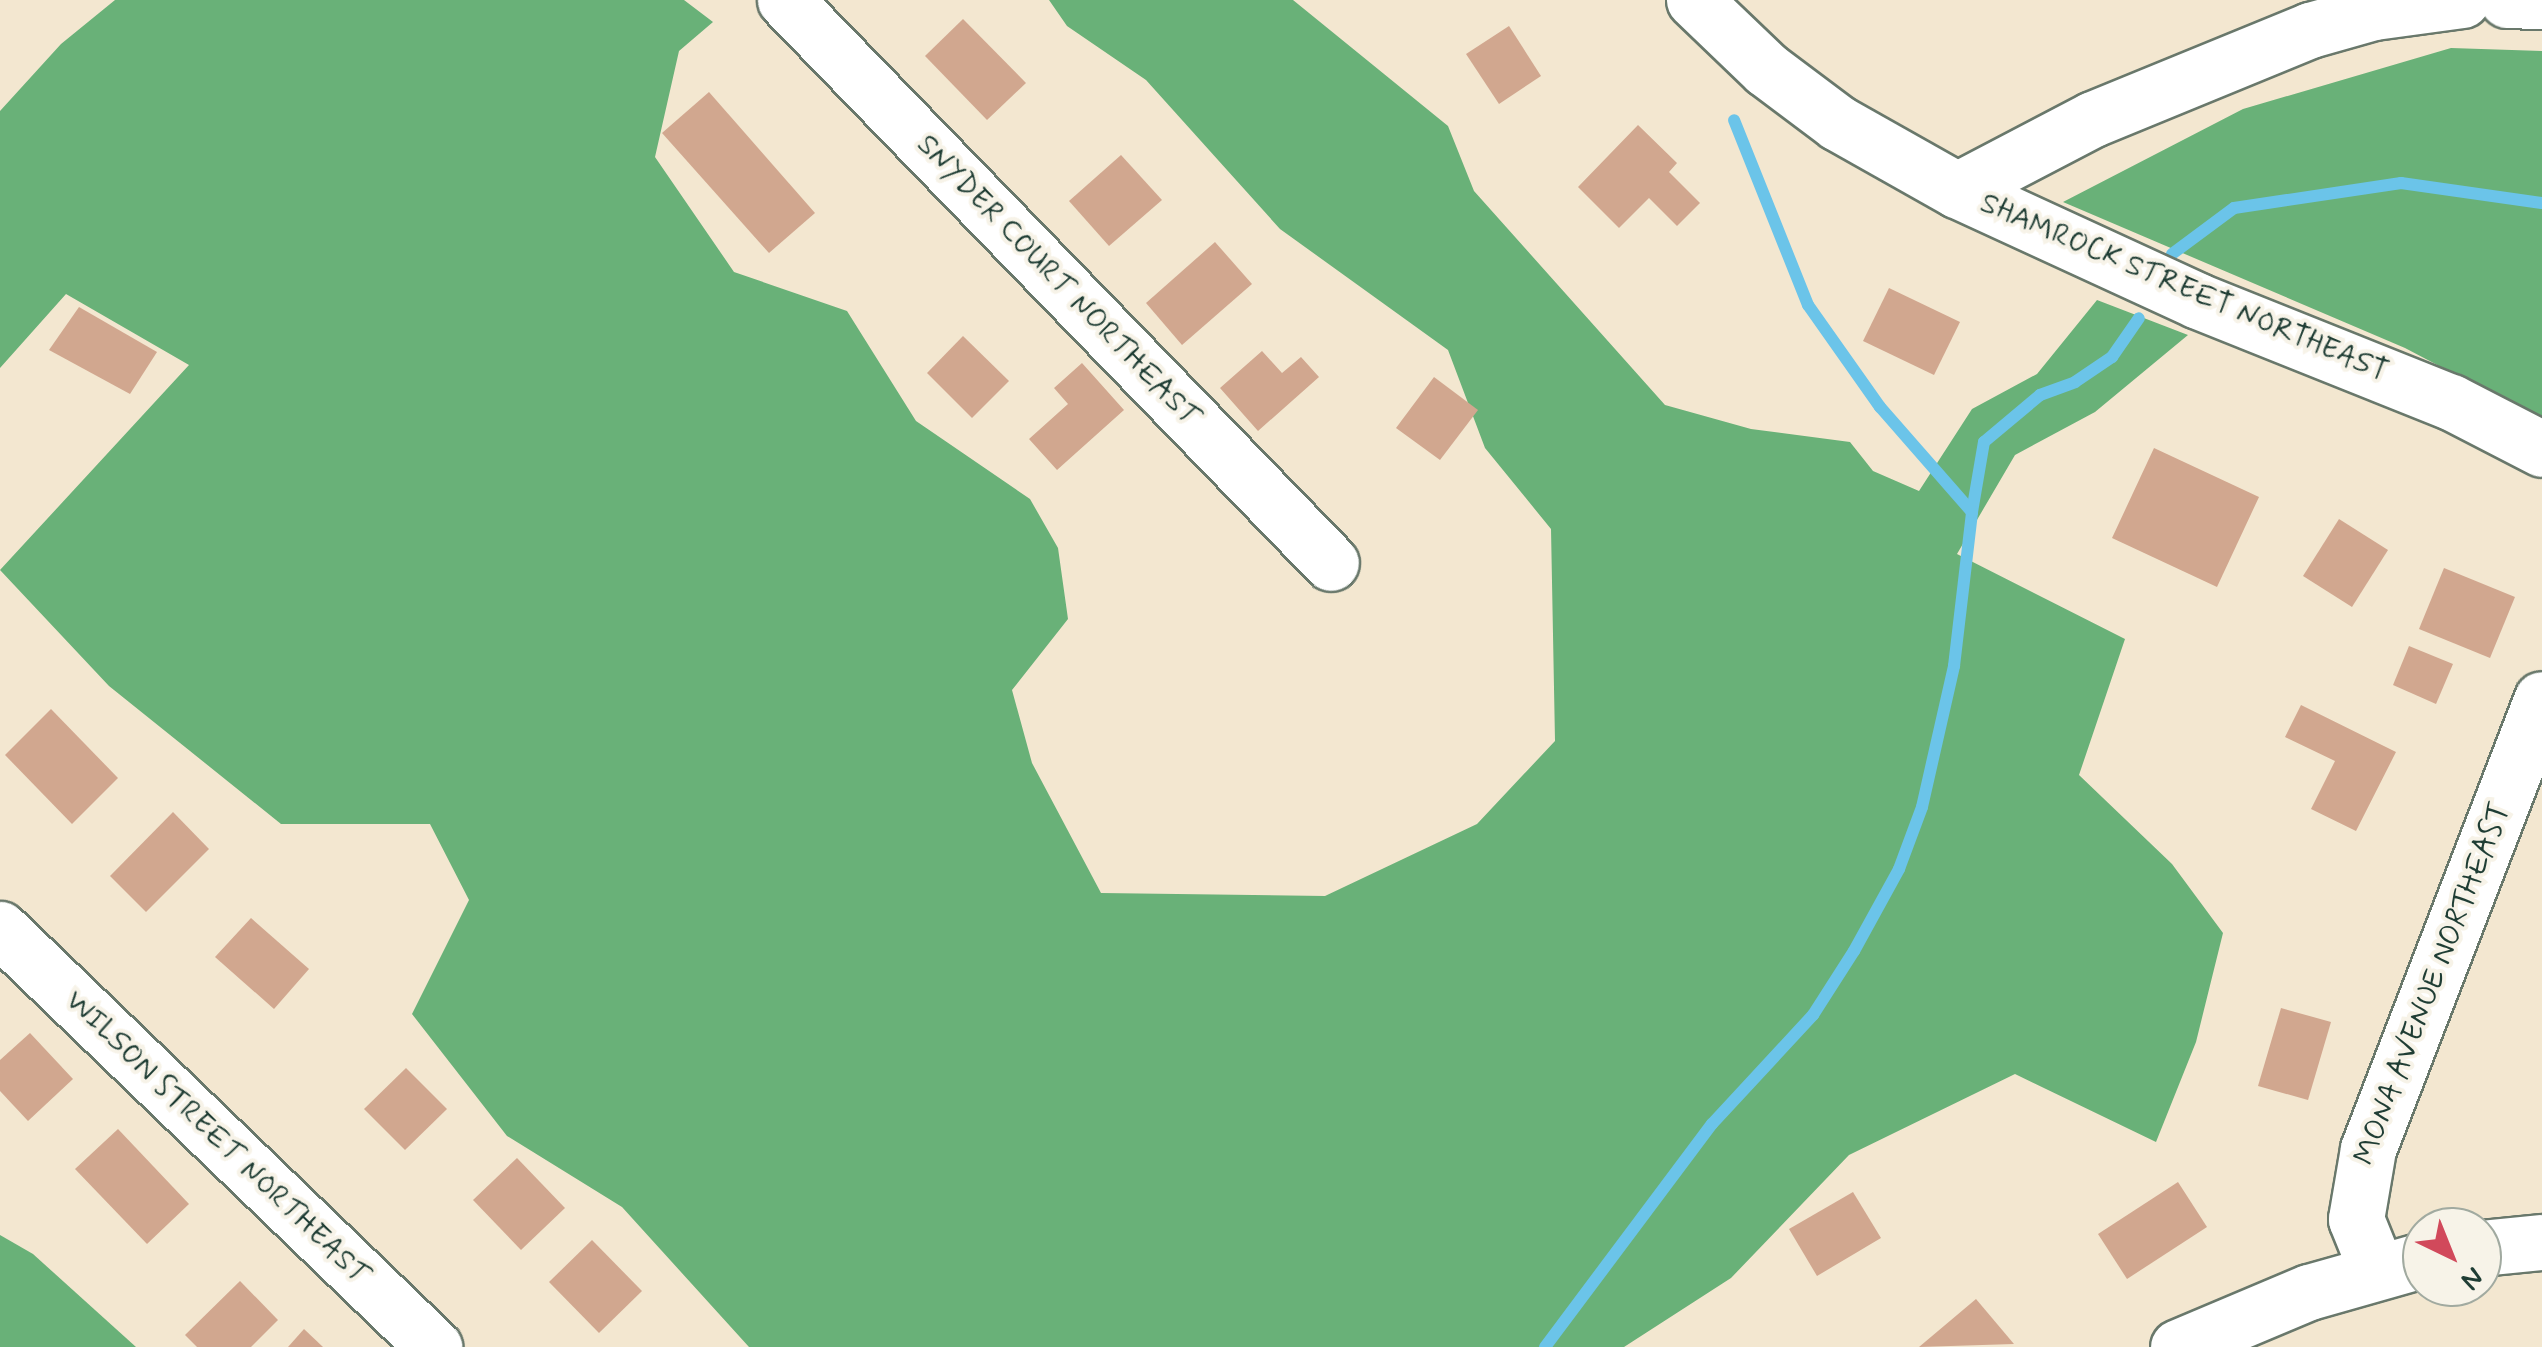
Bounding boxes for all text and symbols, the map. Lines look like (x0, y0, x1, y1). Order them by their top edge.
street label: SNYDER COURT NORTHEAST (909, 128, 1207, 434)
street label: SHAMROCK STREET NORTHEAST (1970, 184, 2398, 392)
street label: MONA AVENUE NORTHEAST (2346, 796, 2520, 1172)
street label: WILSON STREET NORTHEAST (55, 981, 379, 1295)
north arrow (2402, 1207, 2502, 1307)
text: N (2452, 1258, 2491, 1298)

